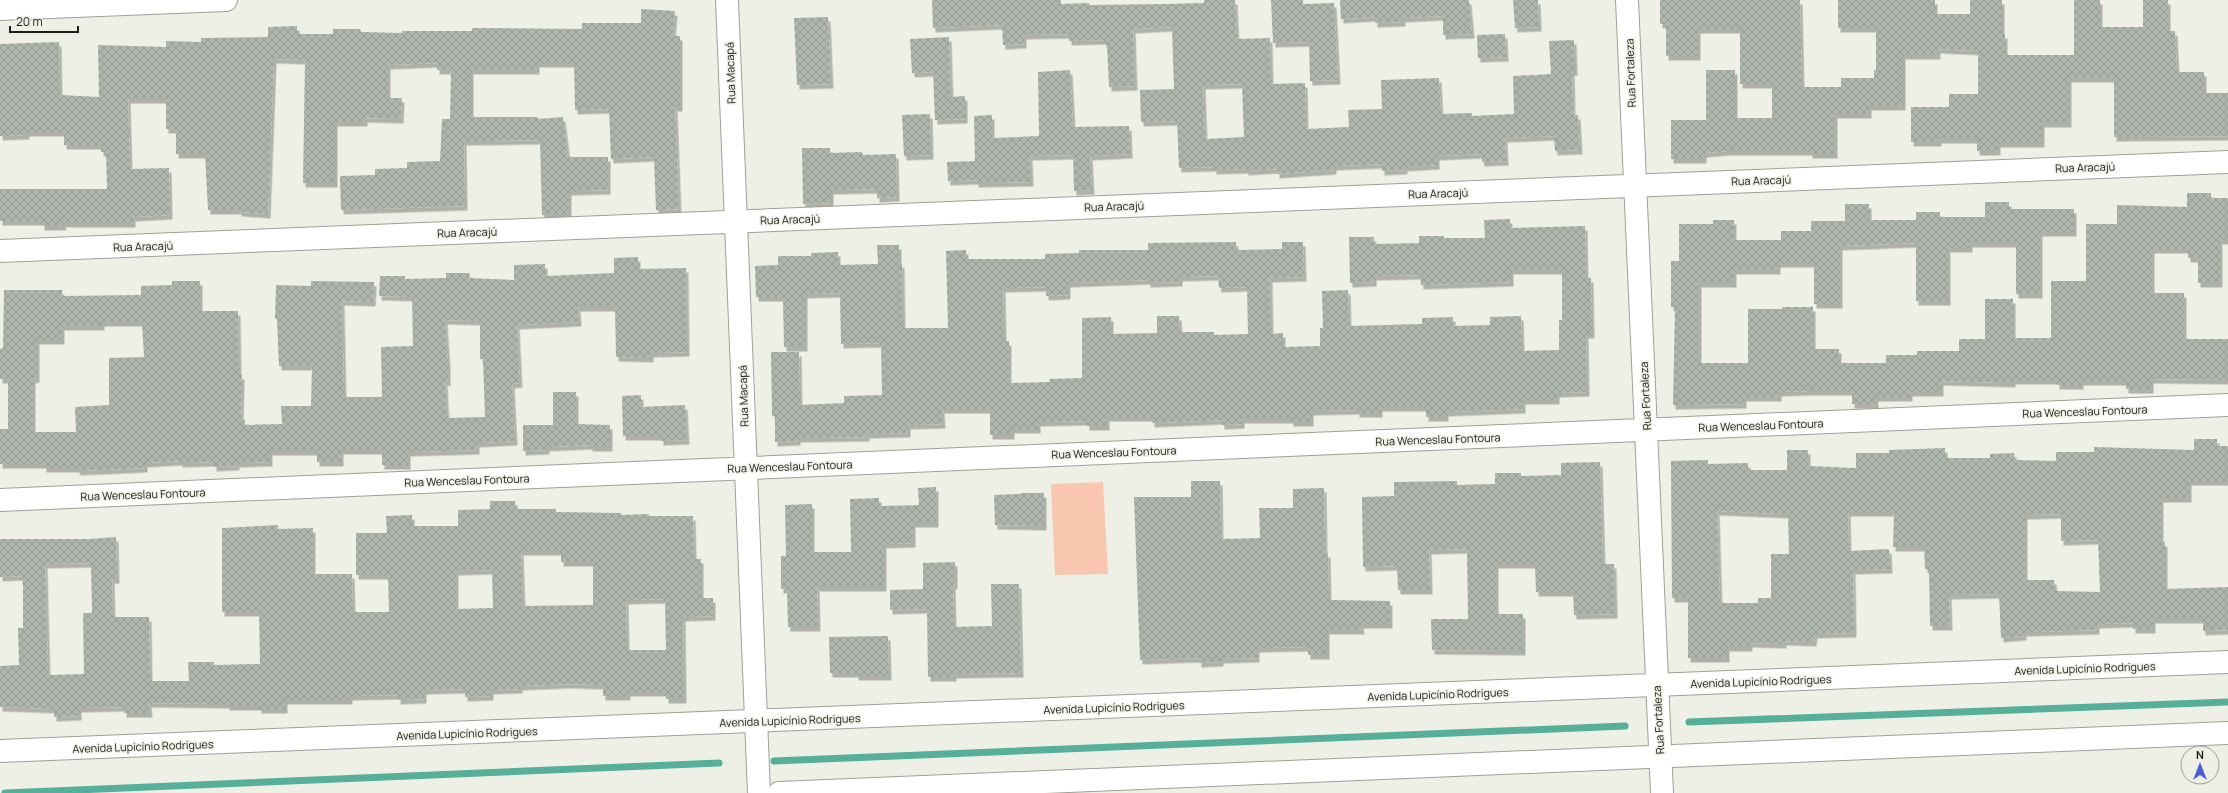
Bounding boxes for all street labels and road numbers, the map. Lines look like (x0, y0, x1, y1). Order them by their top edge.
street label: Rua Fortaleza (1621, 38, 1639, 108)
street label: Rua Macapá (721, 42, 739, 104)
street label: Rua Aracajú (2055, 158, 2115, 176)
street label: Rua Aracajú (1731, 171, 1791, 189)
street label: Rua Aracajú (1408, 184, 1468, 202)
street label: Rua Aracajú (1084, 197, 1144, 215)
street label: Rua Aracajú (760, 210, 820, 228)
street label: Rua Aracajú (437, 223, 497, 241)
street label: Rua Aracajú (113, 237, 173, 255)
street label: Rua Fortaleza (1636, 361, 1654, 431)
street label: Rua Macapá (734, 365, 752, 427)
street label: Rua Wenceslau Fontoura (2022, 401, 2148, 421)
street label: Rua Wenceslau Fontoura (1698, 415, 1824, 435)
street label: Rua Wenceslau Fontoura (1375, 429, 1501, 449)
street label: Rua Wenceslau Fontoura (1051, 442, 1177, 462)
street label: Rua Wenceslau Fontoura (727, 456, 853, 476)
street label: Rua Wenceslau Fontoura (404, 470, 530, 490)
street label: Rua Wenceslau Fontoura (80, 484, 206, 504)
street label: Avenida Lupicínio Rodrigues (2014, 658, 2156, 678)
street label: Avenida Lupicínio Rodrigues (1690, 671, 1832, 691)
street label: Avenida Lupicínio Rodrigues (1367, 684, 1509, 704)
street label: Rua Fortaleza (1649, 685, 1667, 755)
street label: Avenida Lupicínio Rodrigues (1043, 697, 1185, 717)
street label: Avenida Lupicínio Rodrigues (719, 710, 861, 730)
street label: Avenida Lupicínio Rodrigues (396, 723, 538, 743)
street label: Avenida Lupicínio Rodrigues (72, 736, 214, 756)

